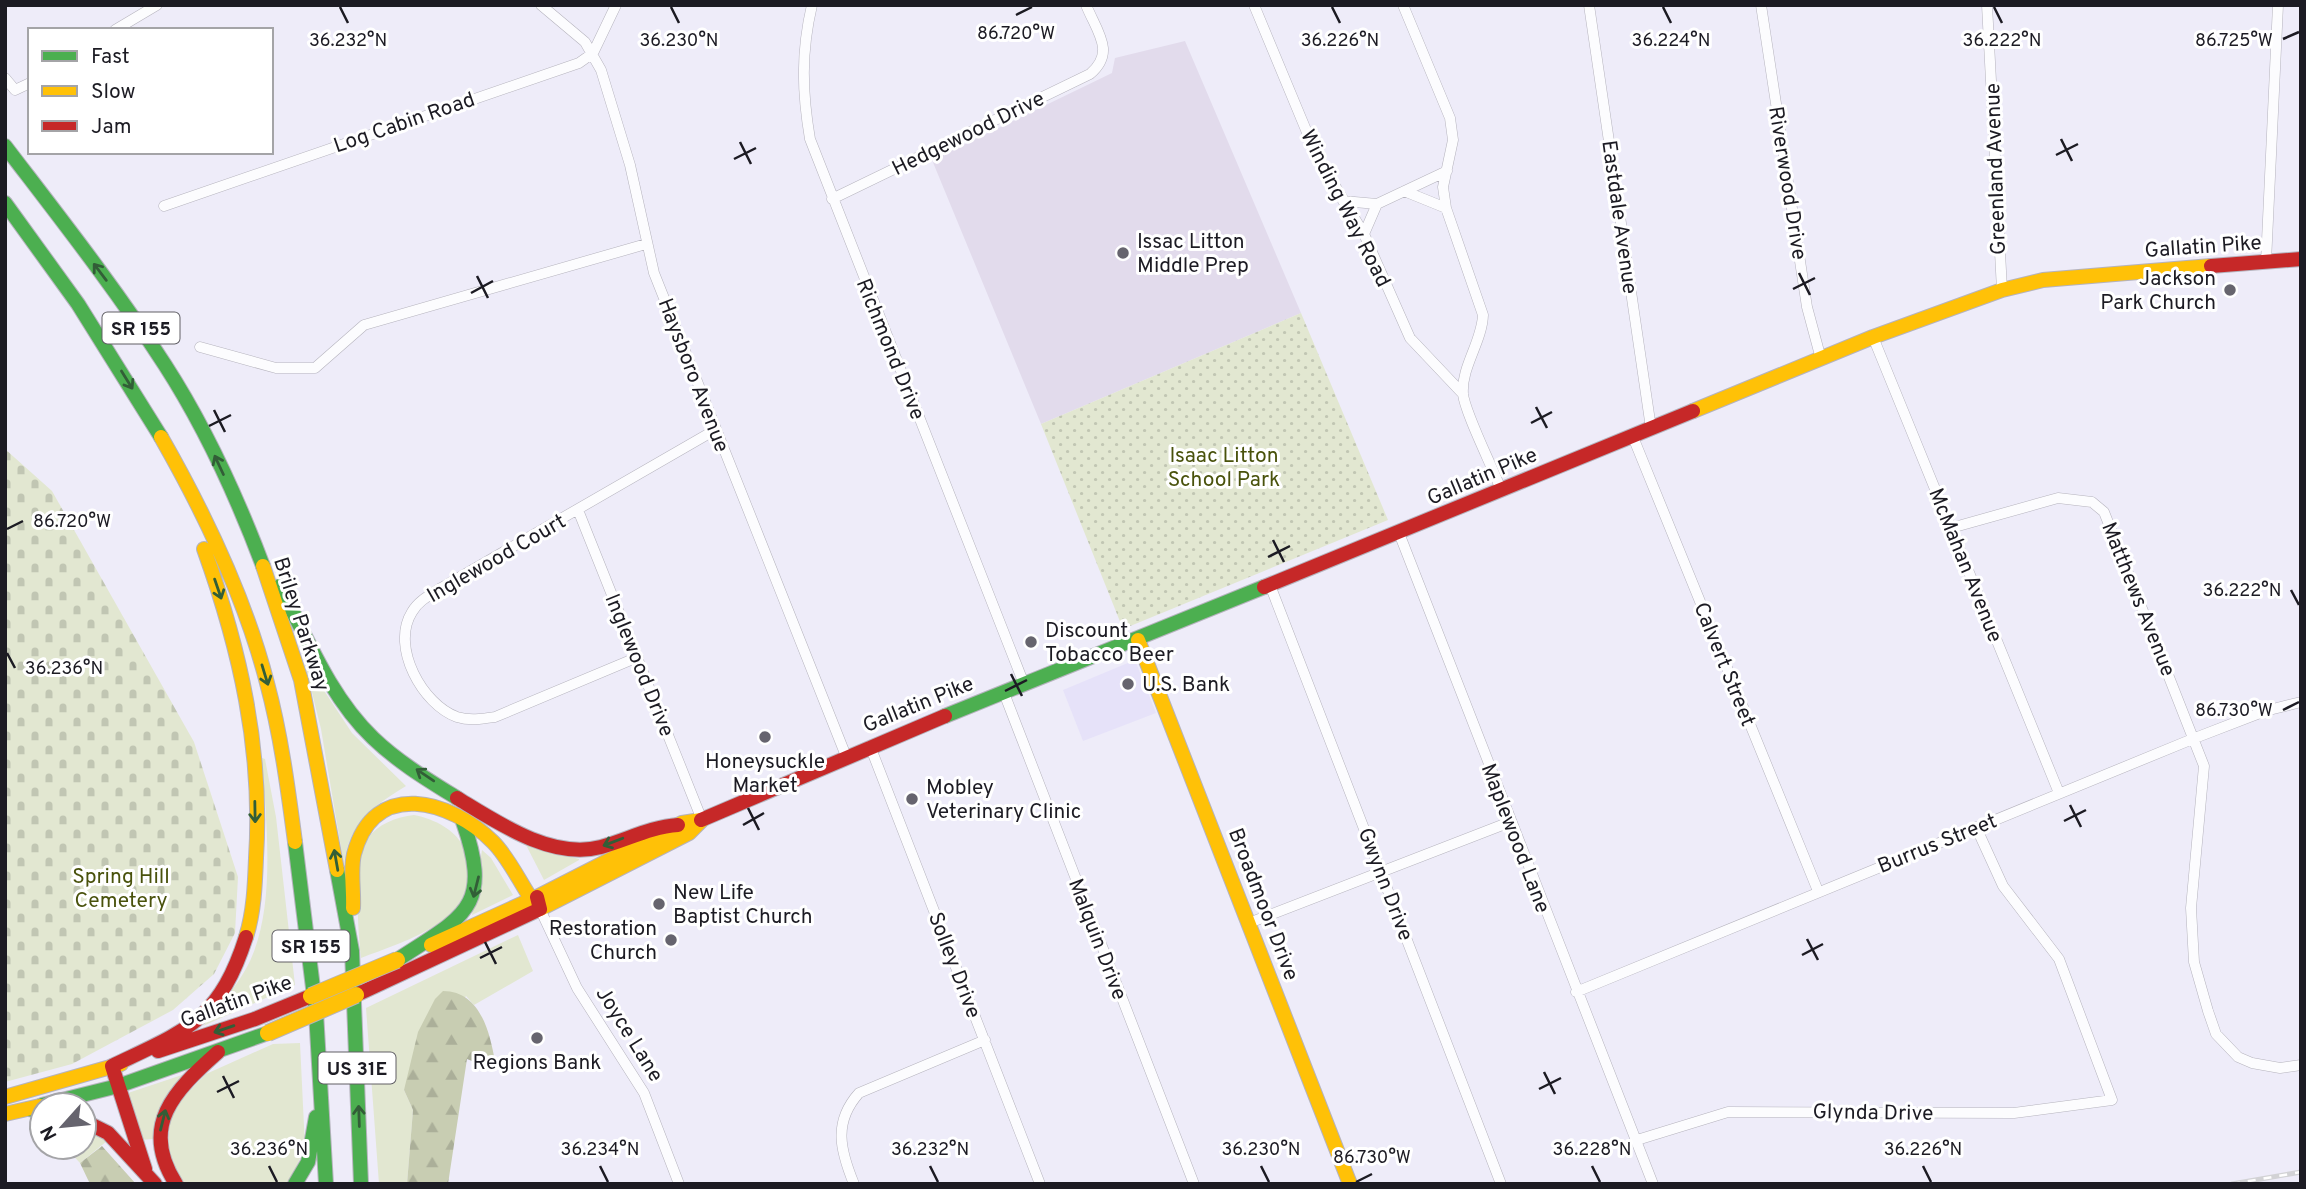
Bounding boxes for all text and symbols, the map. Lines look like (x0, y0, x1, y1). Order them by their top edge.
text: 86.720°W (977, 23, 1055, 46)
legend (28, 28, 273, 154)
text: 36.232°N (309, 30, 387, 53)
text: 36.230°N (640, 30, 718, 53)
text: 36.226°N (1301, 30, 1379, 53)
text: 36.224°N (1632, 30, 1710, 53)
text: 36.222°N (1963, 30, 2041, 53)
text: 86.725°W (2195, 30, 2273, 53)
text: Fast (91, 44, 130, 71)
text: Slow (91, 79, 136, 106)
street label: Greenland Avenue (1980, 82, 2013, 255)
street label: Hedgewood Drive (888, 86, 1049, 183)
street label: Log Cabin Road (330, 87, 479, 160)
street label: Riverwood Drive (1761, 105, 1812, 262)
text: Jam (91, 114, 132, 141)
street label: Winding Way Road (1293, 125, 1396, 292)
street label: Eastdale Avenue (1594, 139, 1643, 296)
place label: Issac Litton Middle Prep (1137, 229, 1249, 280)
street label: Gallatin Pike (2144, 230, 2263, 265)
marker: Issac Litton Middle Prep (1115, 245, 1131, 261)
one-way arrow (93, 263, 108, 282)
place label: Jackson Park Church (2100, 266, 2216, 317)
street label: Richmond Drive (849, 275, 930, 424)
marker: Jackson Park Church (2222, 282, 2238, 298)
street label: Haysboro Avenue (651, 295, 734, 456)
road number: SR 155 (102, 312, 180, 344)
one-way arrow (121, 369, 135, 389)
street label: Gallatin Pike (1423, 442, 1542, 513)
park label: Isaac Litton School Park (1168, 443, 1280, 494)
one-way arrow (212, 455, 225, 476)
street label: McMahan Avenue (1921, 484, 2008, 647)
street label: Inglewood Court (422, 509, 571, 610)
text: 86.720°W (33, 511, 111, 534)
street label: Matthews Avenue (2094, 518, 2181, 681)
street label: Briley Parkway (266, 554, 335, 695)
one-way arrow (213, 577, 225, 599)
text: 36.222°N (2203, 580, 2281, 603)
street label: Inglewood Drive (598, 590, 680, 741)
street label: Calvert Street (1686, 599, 1761, 731)
place label: Discount Tobacco Beer (1045, 618, 1174, 669)
marker: Discount Tobacco Beer (1023, 634, 1039, 650)
text: 36.236°N (25, 658, 103, 681)
one-way arrow (260, 664, 273, 686)
street label: Gallatin Pike (859, 671, 978, 740)
place label: U.S. Bank (1142, 672, 1230, 699)
marker: U.S. Bank (1120, 676, 1136, 692)
text: 86.730°W (2195, 700, 2273, 723)
marker: Honeysuckle Market (757, 729, 773, 745)
place label: Honeysuckle Market (705, 749, 825, 800)
street label: Maplewood Lane (1474, 760, 1556, 917)
one-way arrow (416, 768, 435, 783)
place label: Mobley Veterinary Clinic (926, 775, 1081, 826)
marker: Mobley Veterinary Clinic (904, 791, 920, 807)
one-way arrow (249, 800, 262, 823)
street label: Burrus Street (1874, 808, 2001, 881)
street label: Broadmoor Drive (1221, 824, 1304, 985)
street label: Gwynn Drive (1351, 824, 1419, 945)
one-way arrow (603, 837, 624, 849)
one-way arrow (329, 849, 342, 872)
park label: Spring Hill Cemetery (72, 864, 170, 915)
one-way arrow (469, 875, 482, 897)
street label: Malquin Drive (1061, 875, 1132, 1004)
place label: New Life Baptist Church (673, 880, 813, 931)
marker: New Life Baptist Church (651, 896, 667, 912)
street label: Solley Drive (921, 909, 986, 1022)
place label: Restoration Church (549, 916, 657, 967)
road number: SR 155 (272, 930, 350, 962)
marker: Restoration Church (663, 932, 679, 948)
street label: Gallatin Pike (177, 970, 296, 1035)
street label: Joyce Lane (589, 982, 669, 1088)
one-way arrow (214, 1024, 236, 1036)
marker: Regions Bank (529, 1030, 545, 1046)
place label: Regions Bank (473, 1050, 601, 1077)
road number: US 31E (318, 1052, 396, 1084)
north arrow (28, 1091, 98, 1161)
street label: Glynda Drive (1812, 1099, 1934, 1128)
one-way arrow (352, 1104, 365, 1127)
one-way arrow (157, 1109, 170, 1132)
text: N (36, 1121, 63, 1144)
text: 36.236°N (230, 1139, 308, 1162)
text: 36.234°N (561, 1139, 639, 1162)
text: 36.232°N (891, 1139, 969, 1162)
text: 36.230°N (1222, 1139, 1300, 1162)
text: 36.228°N (1553, 1139, 1631, 1162)
text: 36.226°N (1884, 1139, 1962, 1162)
text: 86.730°W (1333, 1147, 1411, 1170)

